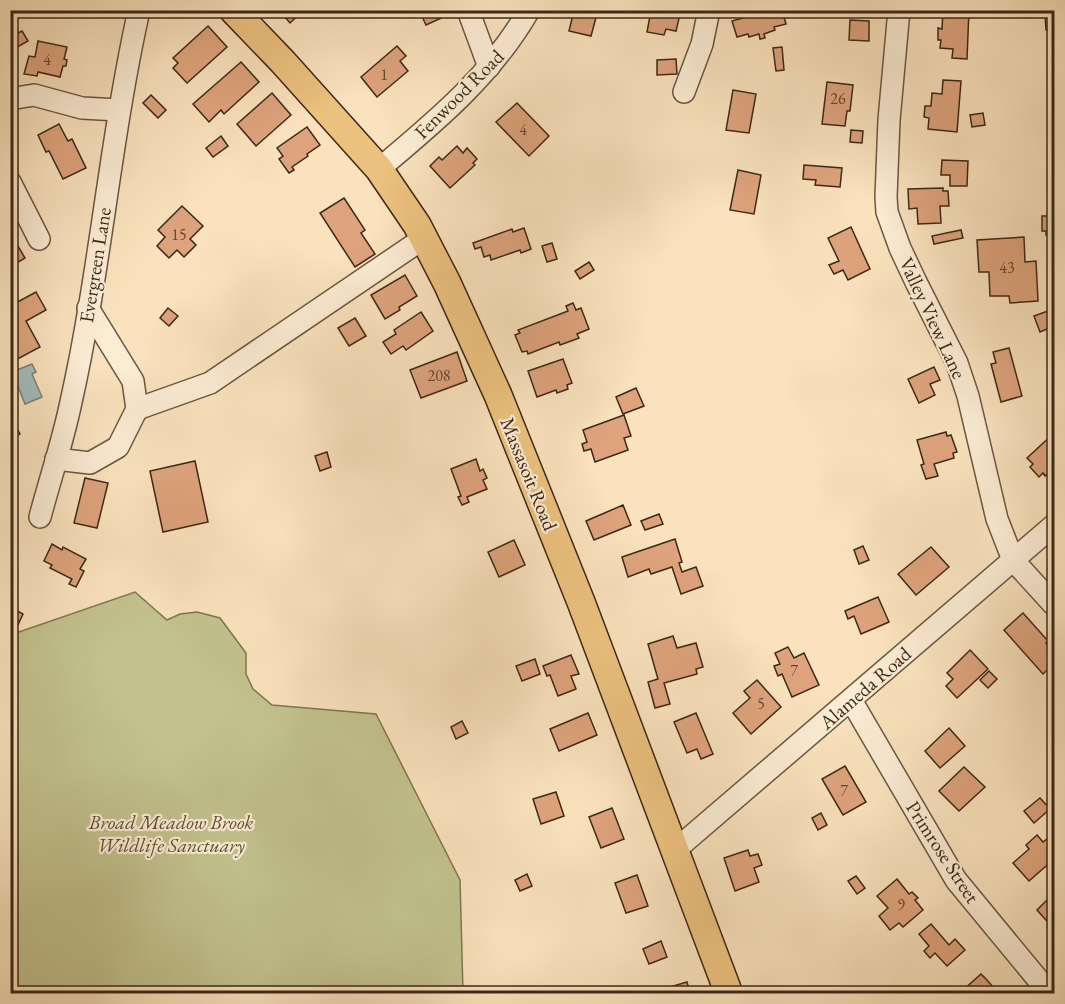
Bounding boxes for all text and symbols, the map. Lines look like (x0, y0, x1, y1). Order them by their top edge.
street label: Fenwood Road (409, 43, 510, 144)
house number: 4 (43, 49, 51, 70)
house number: 1 (380, 64, 388, 85)
house number: 26 (830, 88, 846, 109)
house number: 4 (519, 119, 527, 140)
street label: Evergreen Lane (73, 205, 117, 325)
house number: 15 (171, 224, 187, 245)
street label: Valley View Lane (894, 253, 973, 383)
house number: 43 (999, 257, 1015, 278)
house number: 208 (427, 365, 451, 386)
street label: Massasoit Road (494, 414, 564, 535)
street label: Alameda Road (813, 640, 917, 736)
house number: 7 (790, 660, 798, 681)
house number: 5 (757, 693, 765, 714)
house number: 7 (840, 780, 848, 801)
street label: Primrose Street (900, 796, 986, 909)
park label: Broad Meadow Brook Wildlife Sanctuary (88, 809, 253, 858)
house number: 9 (897, 894, 905, 915)

